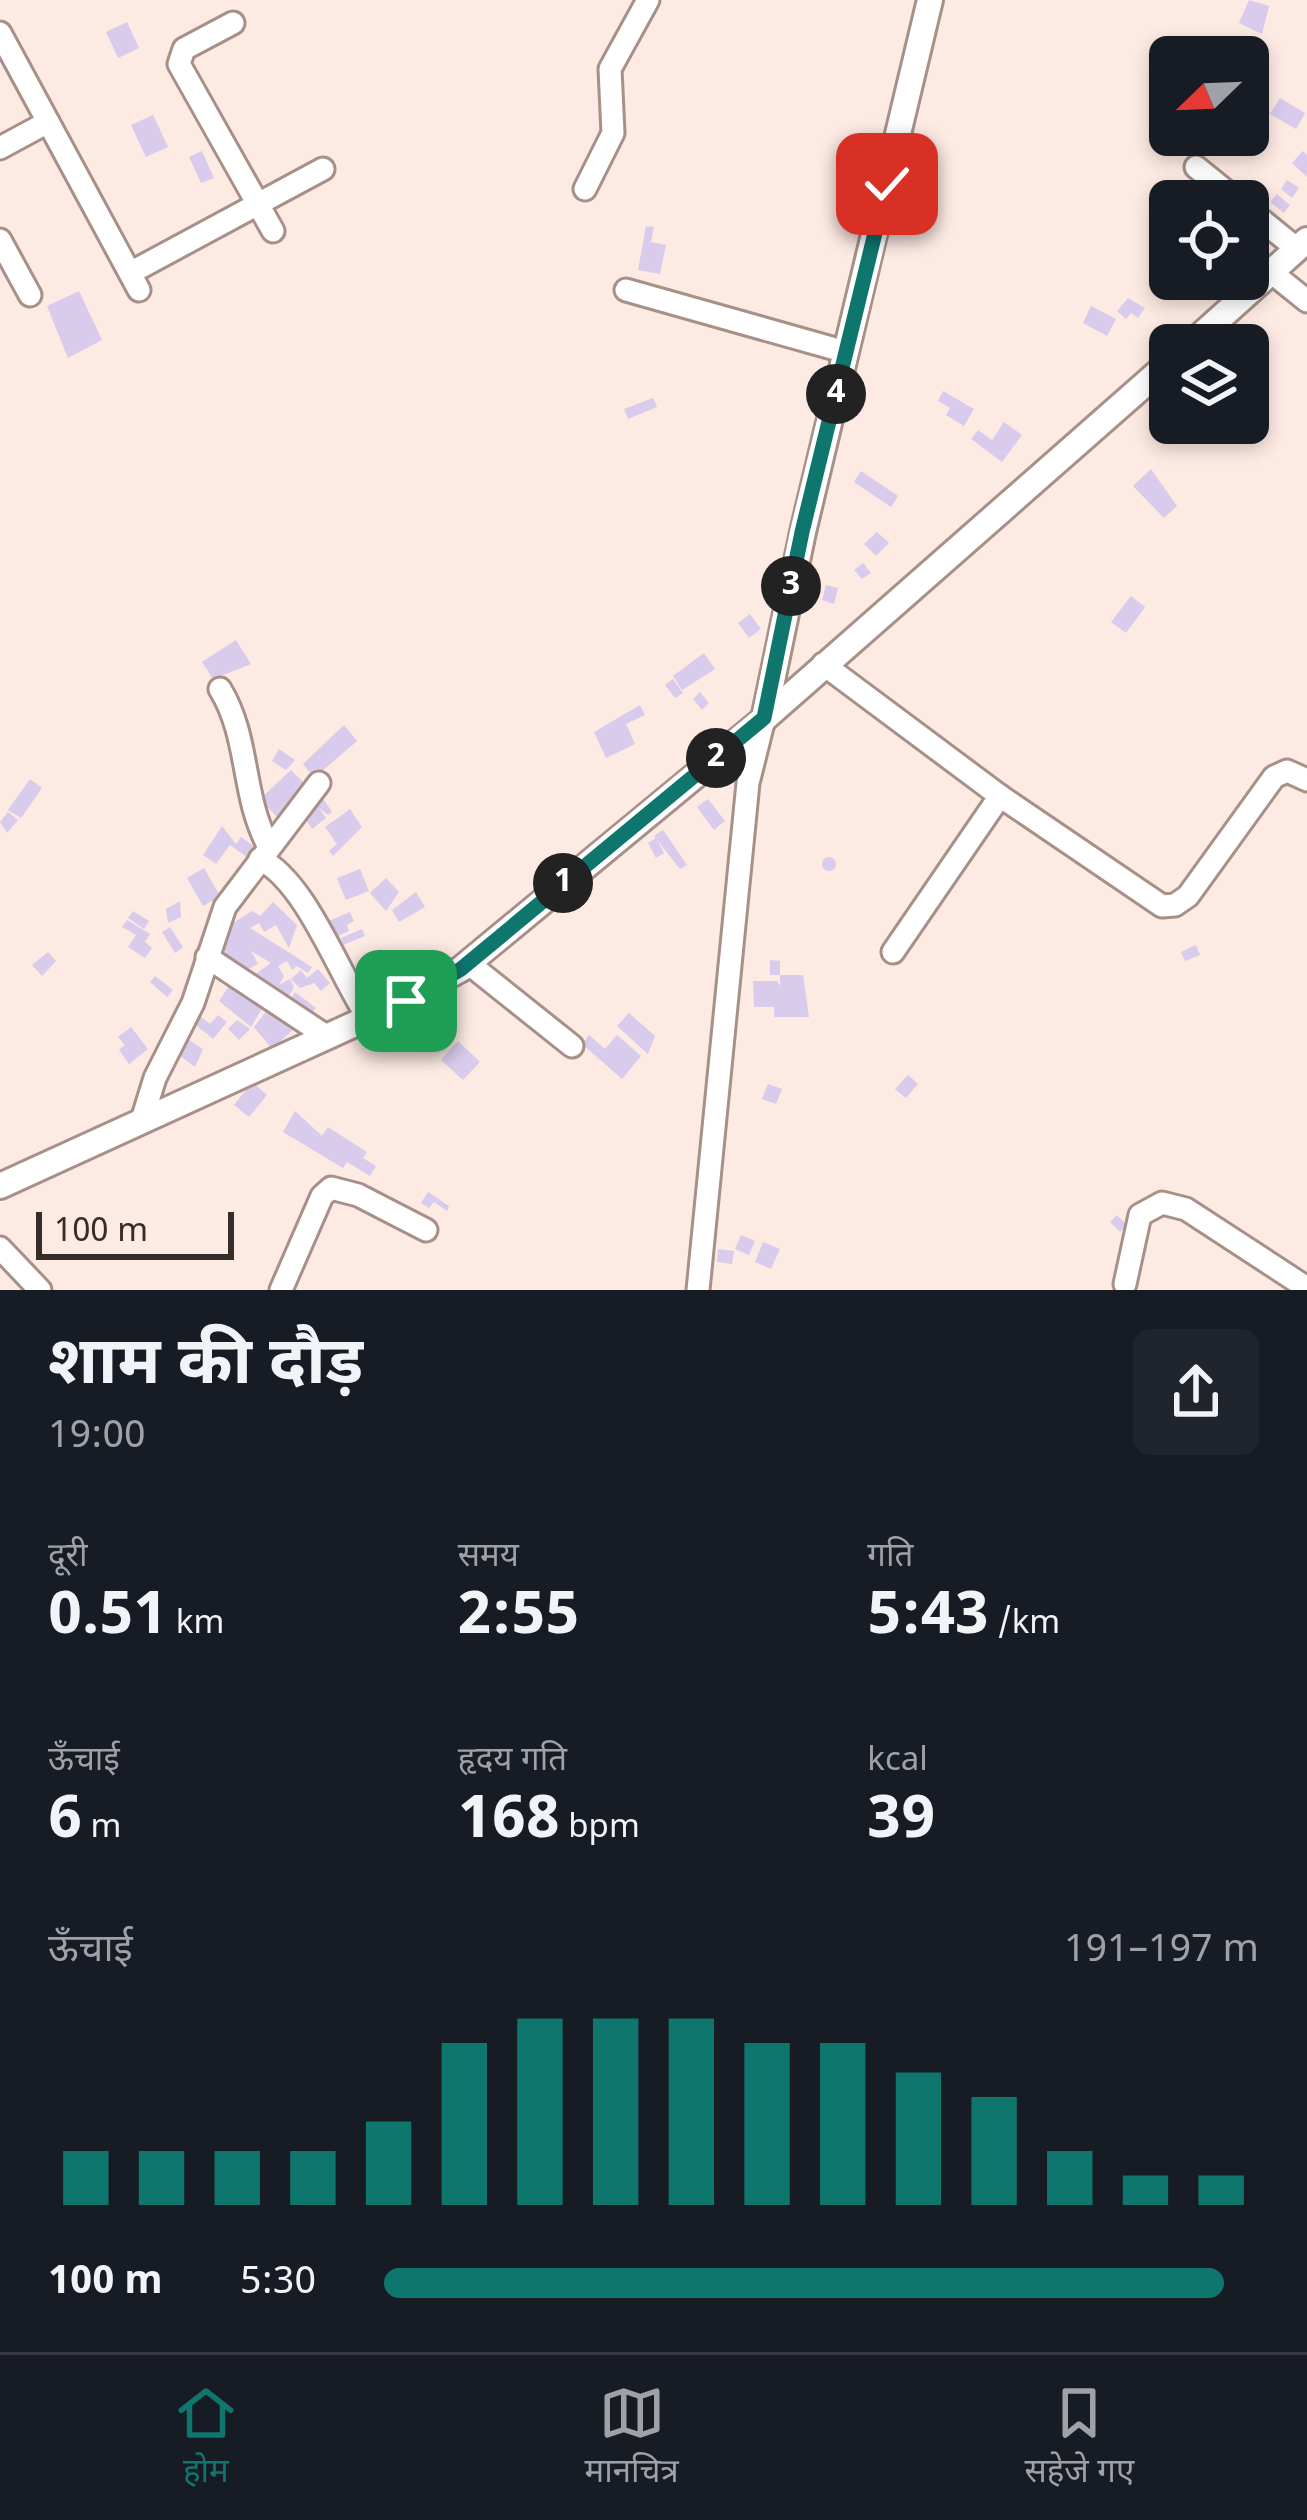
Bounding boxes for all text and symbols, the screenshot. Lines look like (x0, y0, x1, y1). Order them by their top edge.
north arrow (1149, 36, 1269, 156)
map controls (1149, 36, 1269, 444)
pin (836, 133, 938, 235)
icon: check (854, 151, 920, 217)
button: locate (1149, 180, 1269, 300)
button: layers (1149, 324, 1269, 444)
pin: 4 (806, 364, 866, 424)
text: 4 (827, 372, 845, 415)
pin: 3 (761, 556, 821, 616)
text: 3 (782, 564, 800, 607)
pin: 2 (686, 728, 746, 788)
text: 2 (707, 736, 725, 779)
pin: 1 (533, 853, 593, 913)
text: 1 (554, 861, 572, 904)
pin (355, 950, 457, 1052)
icon: arrive (373, 968, 439, 1034)
scale bar (36, 1206, 234, 1259)
text: 100 m (54, 1211, 148, 1254)
text: शाम की दौड़ (48, 1324, 363, 1410)
button: share (1133, 1329, 1259, 1455)
text: 19:00 (48, 1412, 145, 1463)
text: दूरी (48, 1536, 88, 1579)
text: समय (458, 1536, 519, 1579)
text: गति (867, 1536, 913, 1579)
text: 0.51 (48, 1579, 167, 1657)
text: 2:55 (458, 1579, 579, 1657)
text: 5:43 (867, 1579, 989, 1657)
text: km (167, 1603, 224, 1646)
text: /km (989, 1603, 1060, 1646)
text: ऊँचाई (48, 1740, 120, 1783)
text: हृदय गति (458, 1740, 567, 1783)
text: kcal (867, 1740, 928, 1783)
text: 6 (48, 1783, 82, 1861)
text: 168 (458, 1783, 560, 1861)
text: 39 (867, 1783, 935, 1861)
text: m (82, 1807, 121, 1850)
text: bpm (560, 1807, 640, 1850)
text: ऊँचाई (48, 1926, 133, 1977)
text: 191–197 m (1064, 1926, 1259, 1977)
text: 100 m (48, 2258, 163, 2309)
text: 5:30 (240, 2258, 316, 2309)
tab: होम (173, 2380, 239, 2495)
tab: मानचित्र (584, 2380, 679, 2495)
tab: सहेजे गए (1024, 2380, 1134, 2495)

